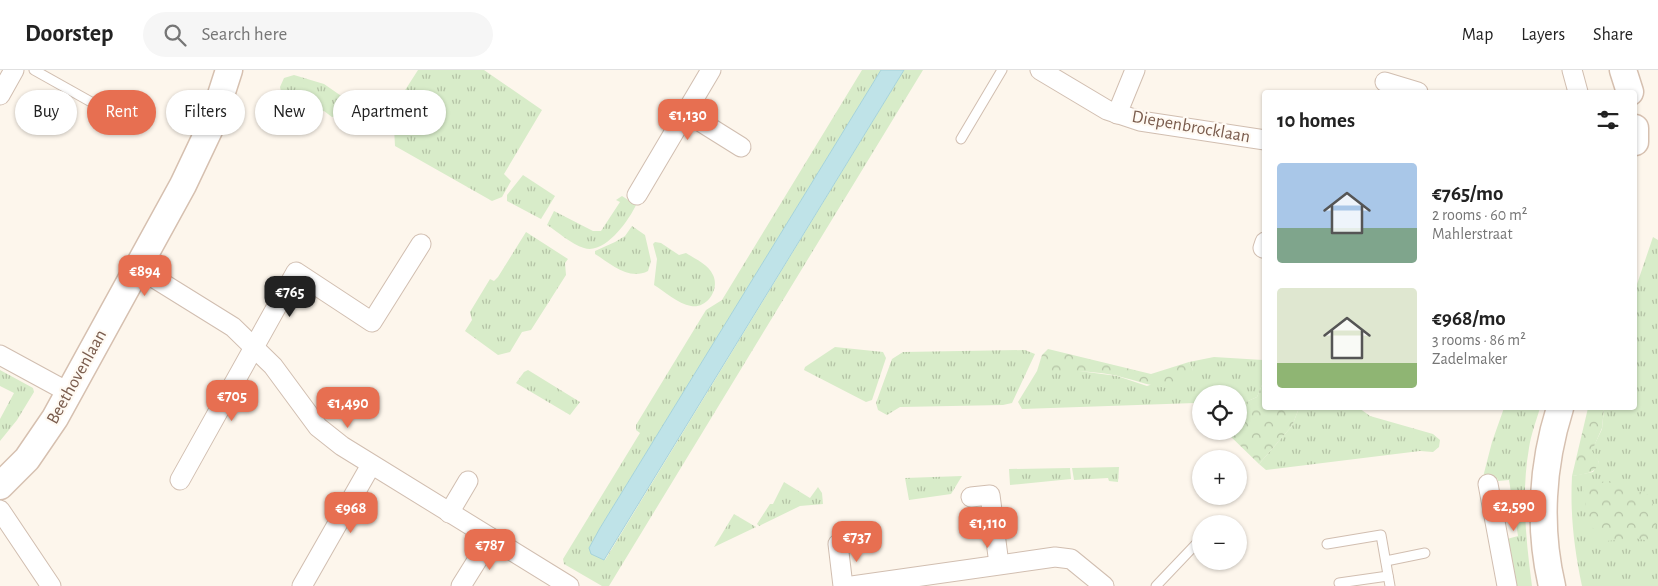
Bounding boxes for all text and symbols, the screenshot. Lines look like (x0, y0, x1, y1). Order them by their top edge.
search box (143, 12, 493, 57)
icon: search (161, 21, 189, 49)
text: Doorstep (25, 22, 113, 46)
text: Search here (201, 25, 287, 44)
text: Map (1462, 26, 1493, 44)
text: Layers (1521, 26, 1565, 44)
text: Share (1593, 26, 1633, 44)
chip: Buy (15, 90, 77, 135)
chip: Rent (87, 90, 156, 135)
chip: Filters (166, 90, 245, 135)
chip: New (255, 90, 323, 135)
chip: Apartment (333, 90, 446, 135)
pin: €1,130 (647, 98, 729, 141)
icon: filters (1594, 106, 1622, 134)
text: €1,130 (669, 107, 707, 123)
street label: Diepenbrocklaan (1130, 108, 1252, 146)
text: 10 homes (1277, 110, 1355, 131)
icon: home (1317, 183, 1377, 243)
text: €765/mo (1432, 183, 1503, 204)
text: 2 rooms · 60 m² (1432, 207, 1527, 223)
text: Mahlerstraat (1432, 226, 1513, 242)
pin: €894 (115, 254, 175, 297)
text: €894 (129, 263, 161, 279)
pin: €765 (260, 276, 320, 318)
text: €765 (275, 284, 305, 300)
icon: home (1317, 308, 1377, 368)
text: €968/mo (1432, 308, 1506, 329)
street label: Beethovenlaan (44, 327, 110, 427)
text: 3 rooms · 86 m² (1432, 332, 1526, 348)
text: Zadelmaker (1432, 351, 1507, 367)
pin: €705 (202, 380, 262, 422)
map controls (1192, 385, 1247, 570)
button: locate (1192, 385, 1247, 440)
pin: €1,490 (307, 386, 389, 429)
text: €705 (217, 388, 247, 404)
text: €1,490 (327, 395, 369, 411)
button: + (1192, 450, 1247, 505)
pin: €2,590 (1473, 490, 1555, 532)
pin: €968 (321, 492, 381, 534)
text: €2,590 (1493, 498, 1535, 514)
text: €968 (336, 500, 366, 516)
pin: €1,110 (947, 506, 1029, 549)
text: €1,110 (970, 515, 1006, 531)
button: − (1192, 515, 1247, 570)
pin: €737 (827, 520, 887, 563)
pin: €787 (460, 528, 520, 571)
text: €737 (843, 529, 871, 545)
text: €787 (475, 537, 505, 553)

